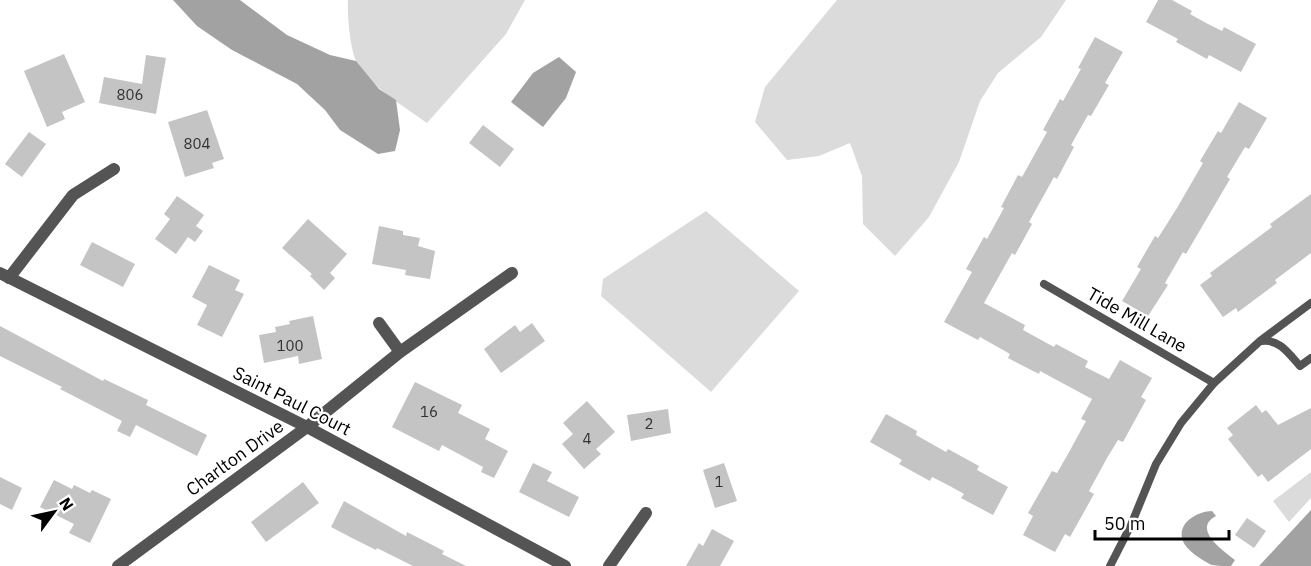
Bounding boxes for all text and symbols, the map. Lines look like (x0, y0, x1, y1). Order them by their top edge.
house number: 806 (116, 85, 144, 104)
house number: 804 (183, 134, 211, 153)
street label: Tide Mill Lane (1083, 282, 1191, 357)
house number: 100 (276, 336, 304, 355)
street label: Saint Paul Court (229, 361, 355, 440)
house number: 16 (420, 402, 438, 421)
street label: Charlton Drive (181, 414, 288, 501)
house number: 2 (644, 414, 654, 433)
house number: 4 (582, 429, 592, 448)
house number: 1 (714, 472, 724, 491)
north arrow (24, 482, 84, 542)
text: N (55, 494, 78, 514)
scale bar (1095, 503, 1228, 541)
text: 50 m (1104, 512, 1146, 535)

